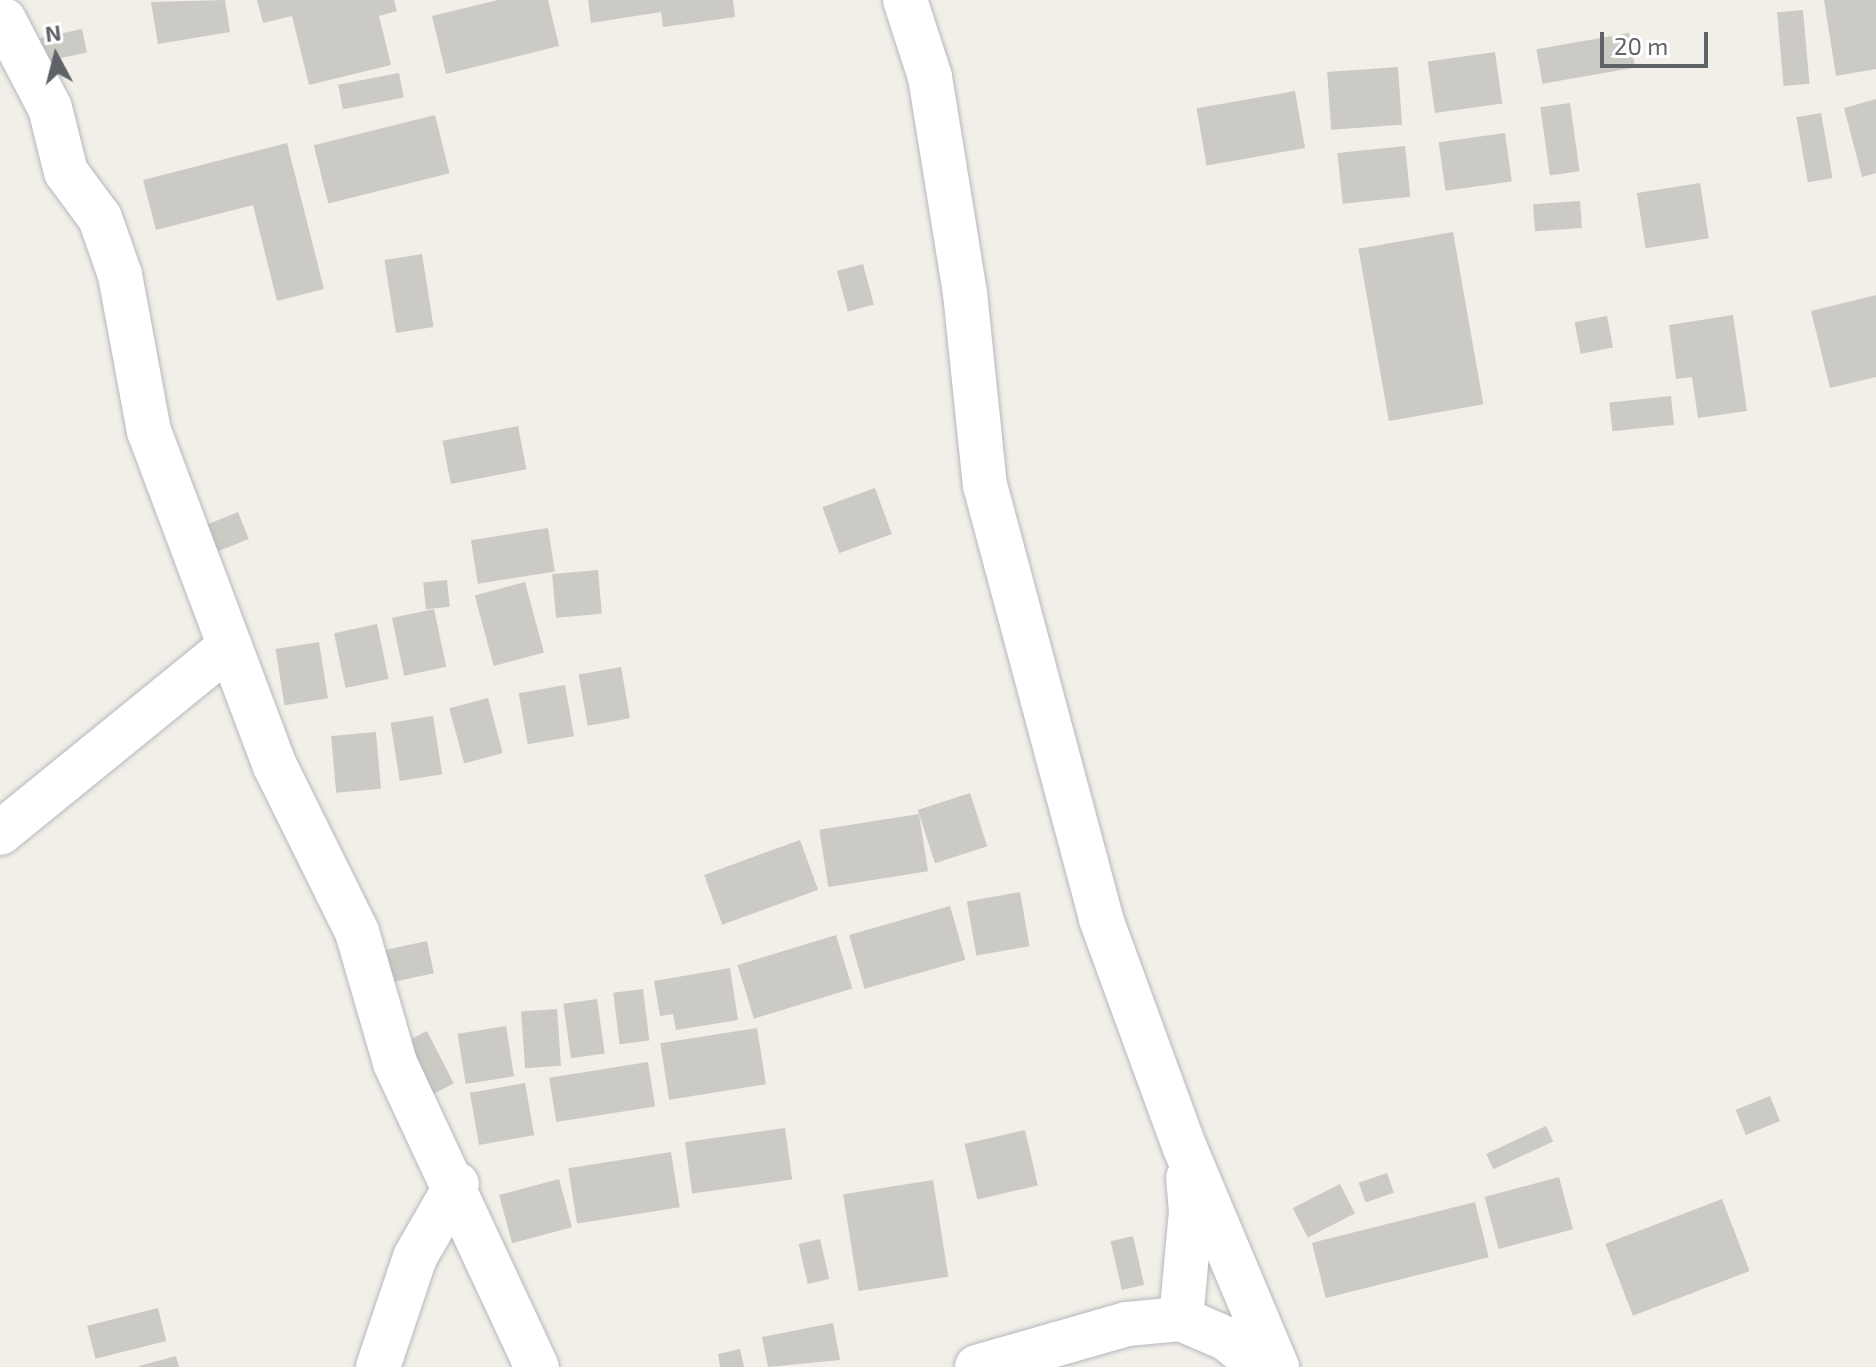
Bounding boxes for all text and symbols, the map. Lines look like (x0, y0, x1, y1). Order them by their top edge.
north arrow (16, 16, 96, 96)
scale bar (1604, 16, 1712, 66)
text: N (44, 18, 63, 46)
text: 20 m (1614, 31, 1668, 60)

